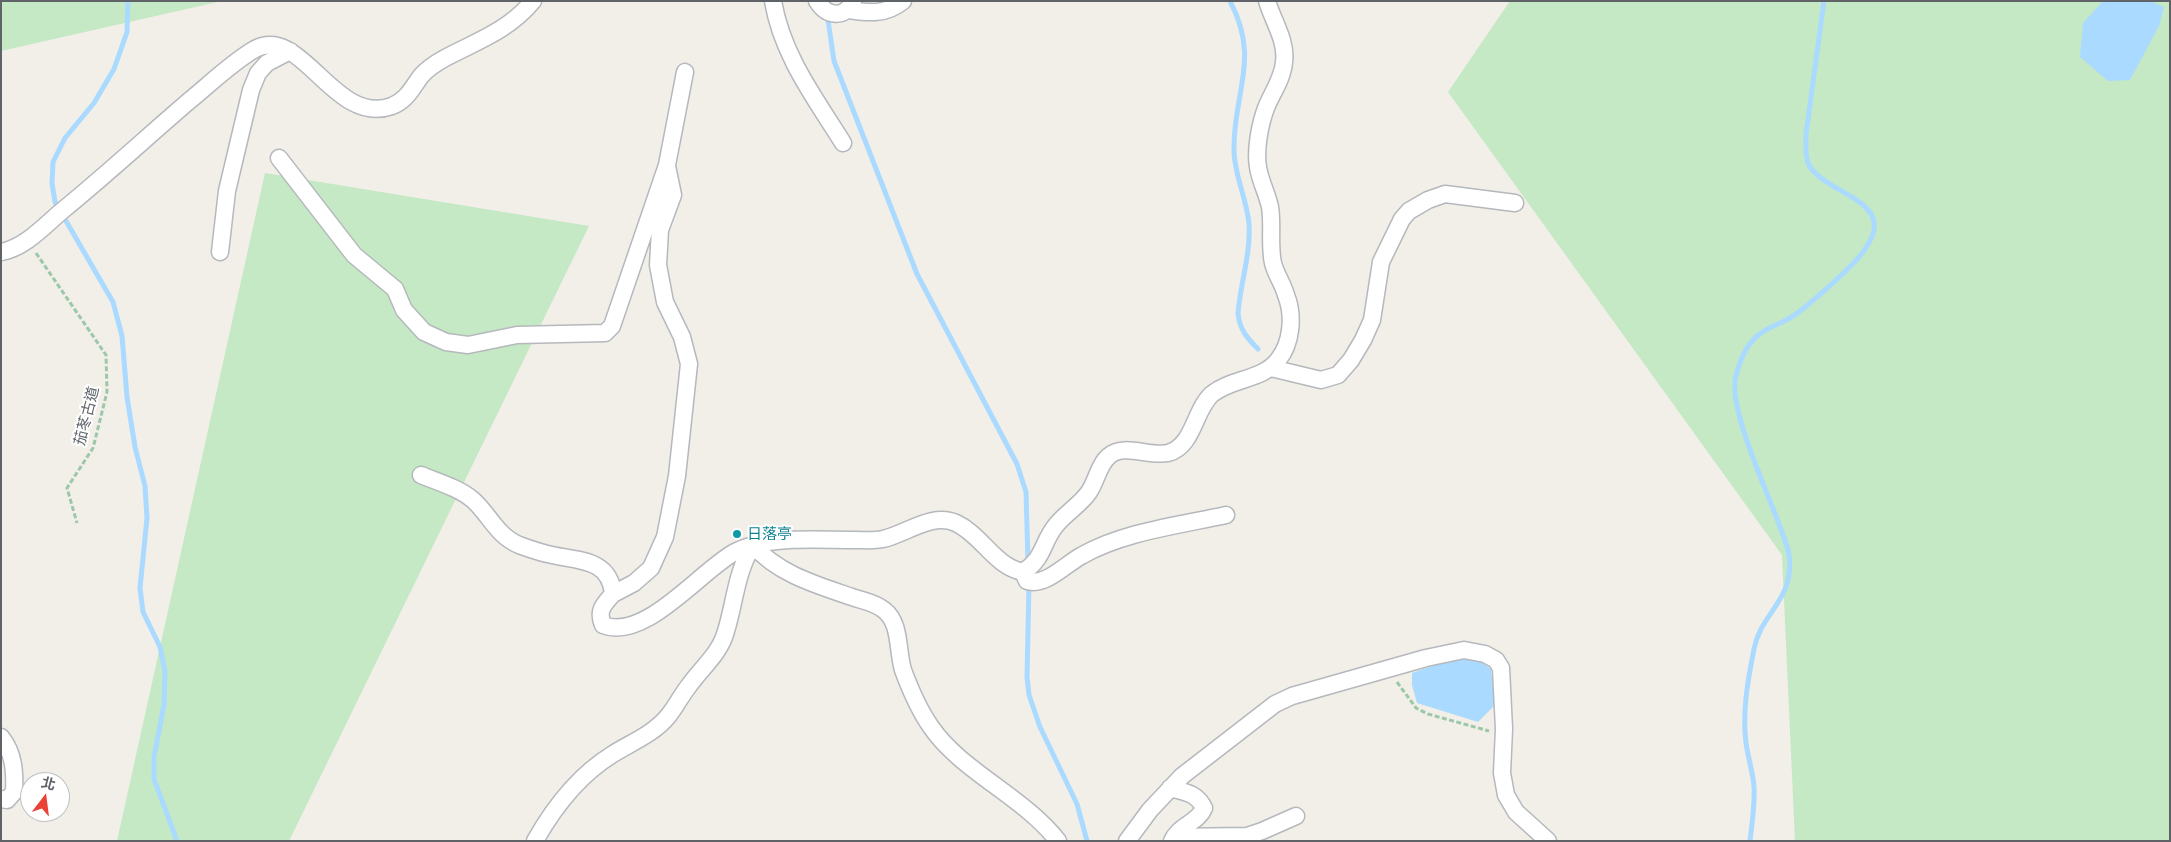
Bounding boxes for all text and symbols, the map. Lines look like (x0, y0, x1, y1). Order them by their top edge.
street label: 茄苳古道 (71, 385, 103, 447)
place label: 日落亭 (747, 525, 792, 543)
marker: 日落亭 (731, 528, 743, 540)
north arrow (20, 772, 70, 822)
text: 北 (40, 773, 58, 794)

